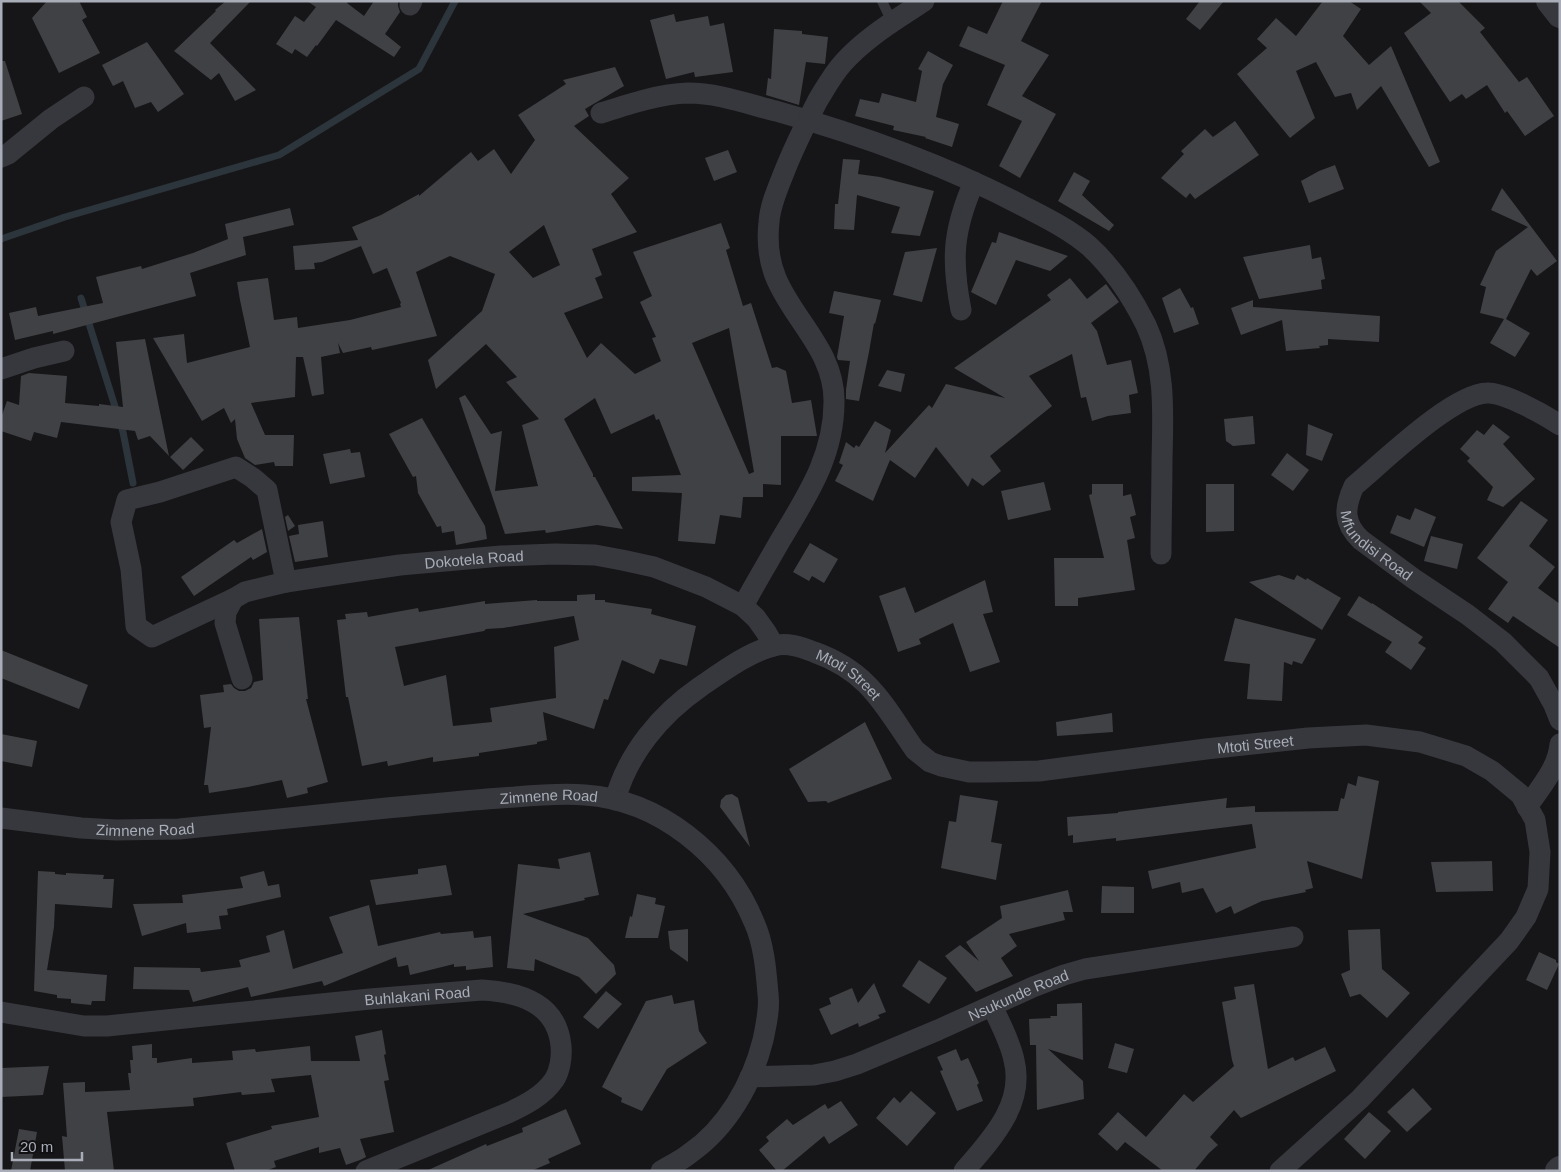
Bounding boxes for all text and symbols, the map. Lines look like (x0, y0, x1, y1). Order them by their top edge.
street label: Mfundisi Road (1338, 509, 1416, 584)
street label: Dokotela Road (424, 547, 524, 571)
street label: Mtoti Street (814, 645, 885, 703)
street label: Mtoti Street (1216, 731, 1295, 756)
street label: Zimnene Road (499, 786, 599, 806)
street label: Zimnene Road (96, 819, 195, 839)
street label: Nsukunde Road (965, 966, 1071, 1024)
street label: Buhlakani Road (364, 982, 471, 1008)
scale bar (12, 1130, 82, 1162)
text: 20 m (20, 1138, 53, 1155)

